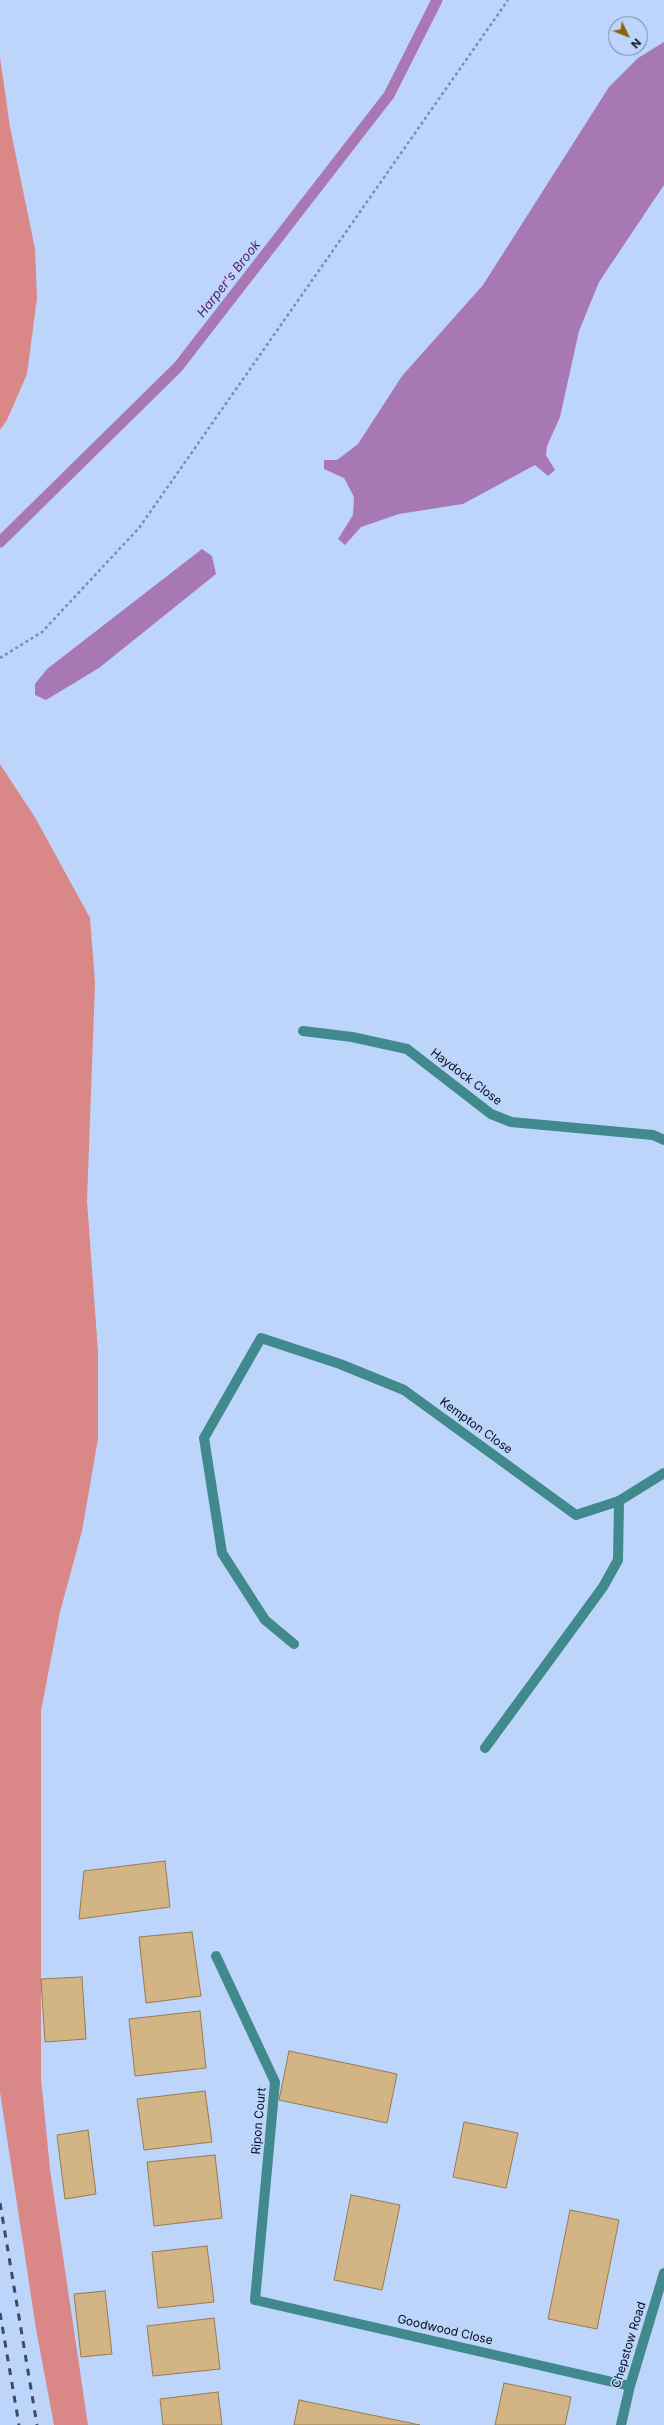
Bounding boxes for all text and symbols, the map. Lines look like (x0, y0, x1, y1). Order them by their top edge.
north arrow (608, 16, 648, 56)
text: N (628, 36, 644, 51)
water label: Harper's Brook (194, 237, 264, 321)
street label: Haydock Close (428, 1046, 504, 1108)
street label: Kempton Close (437, 1395, 515, 1457)
street label: Ripon Court (249, 2087, 269, 2155)
street label: Chepstow Road (609, 2300, 649, 2390)
street label: Goodwood Close (396, 2312, 494, 2348)

